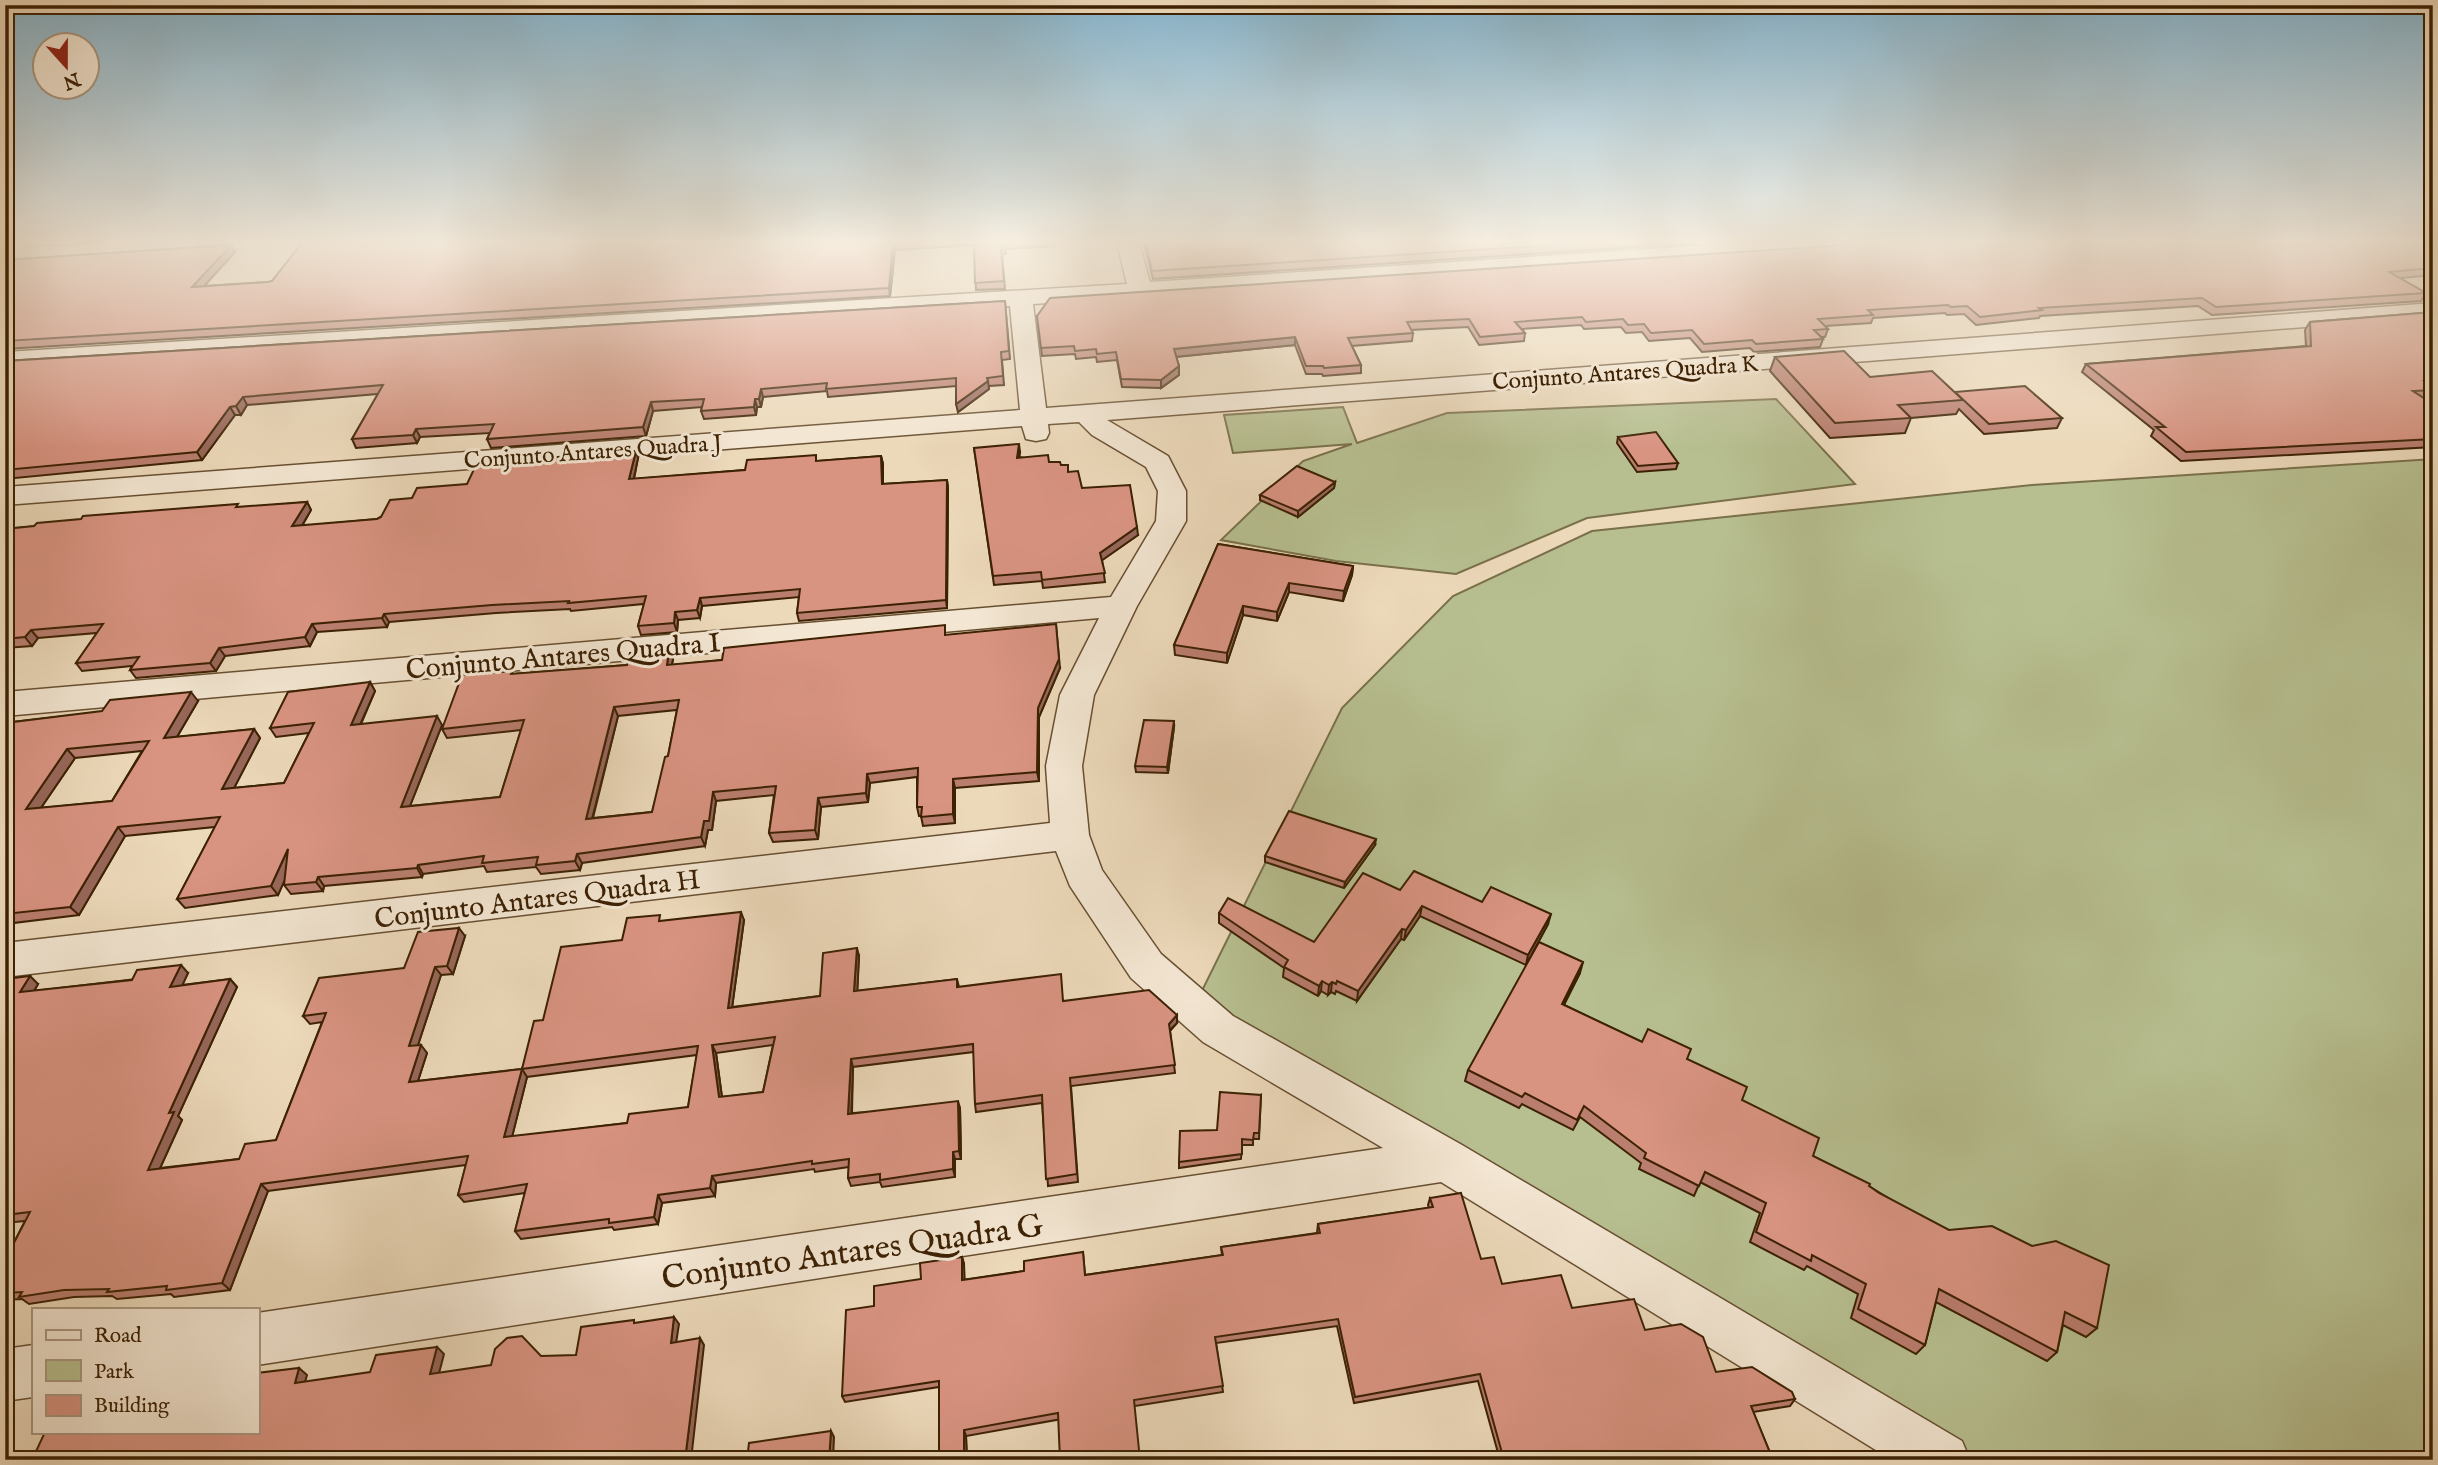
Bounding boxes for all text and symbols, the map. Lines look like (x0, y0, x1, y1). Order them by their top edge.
north arrow (32, 32, 102, 102)
text: N (59, 65, 84, 94)
street label: Conjunto Antares Quadra K (1491, 350, 1759, 397)
street label: Conjunto Antares Quadra J (463, 429, 723, 476)
street label: Conjunto Antares Quadra I (404, 626, 722, 689)
street label: Conjunto Antares Quadra H (372, 863, 702, 938)
street label: Conjunto Antares Quadra G (659, 1205, 1046, 1301)
legend (32, 1308, 259, 1434)
text: Road (94, 1323, 142, 1350)
text: Park (94, 1359, 135, 1386)
text: Building (94, 1393, 170, 1420)

